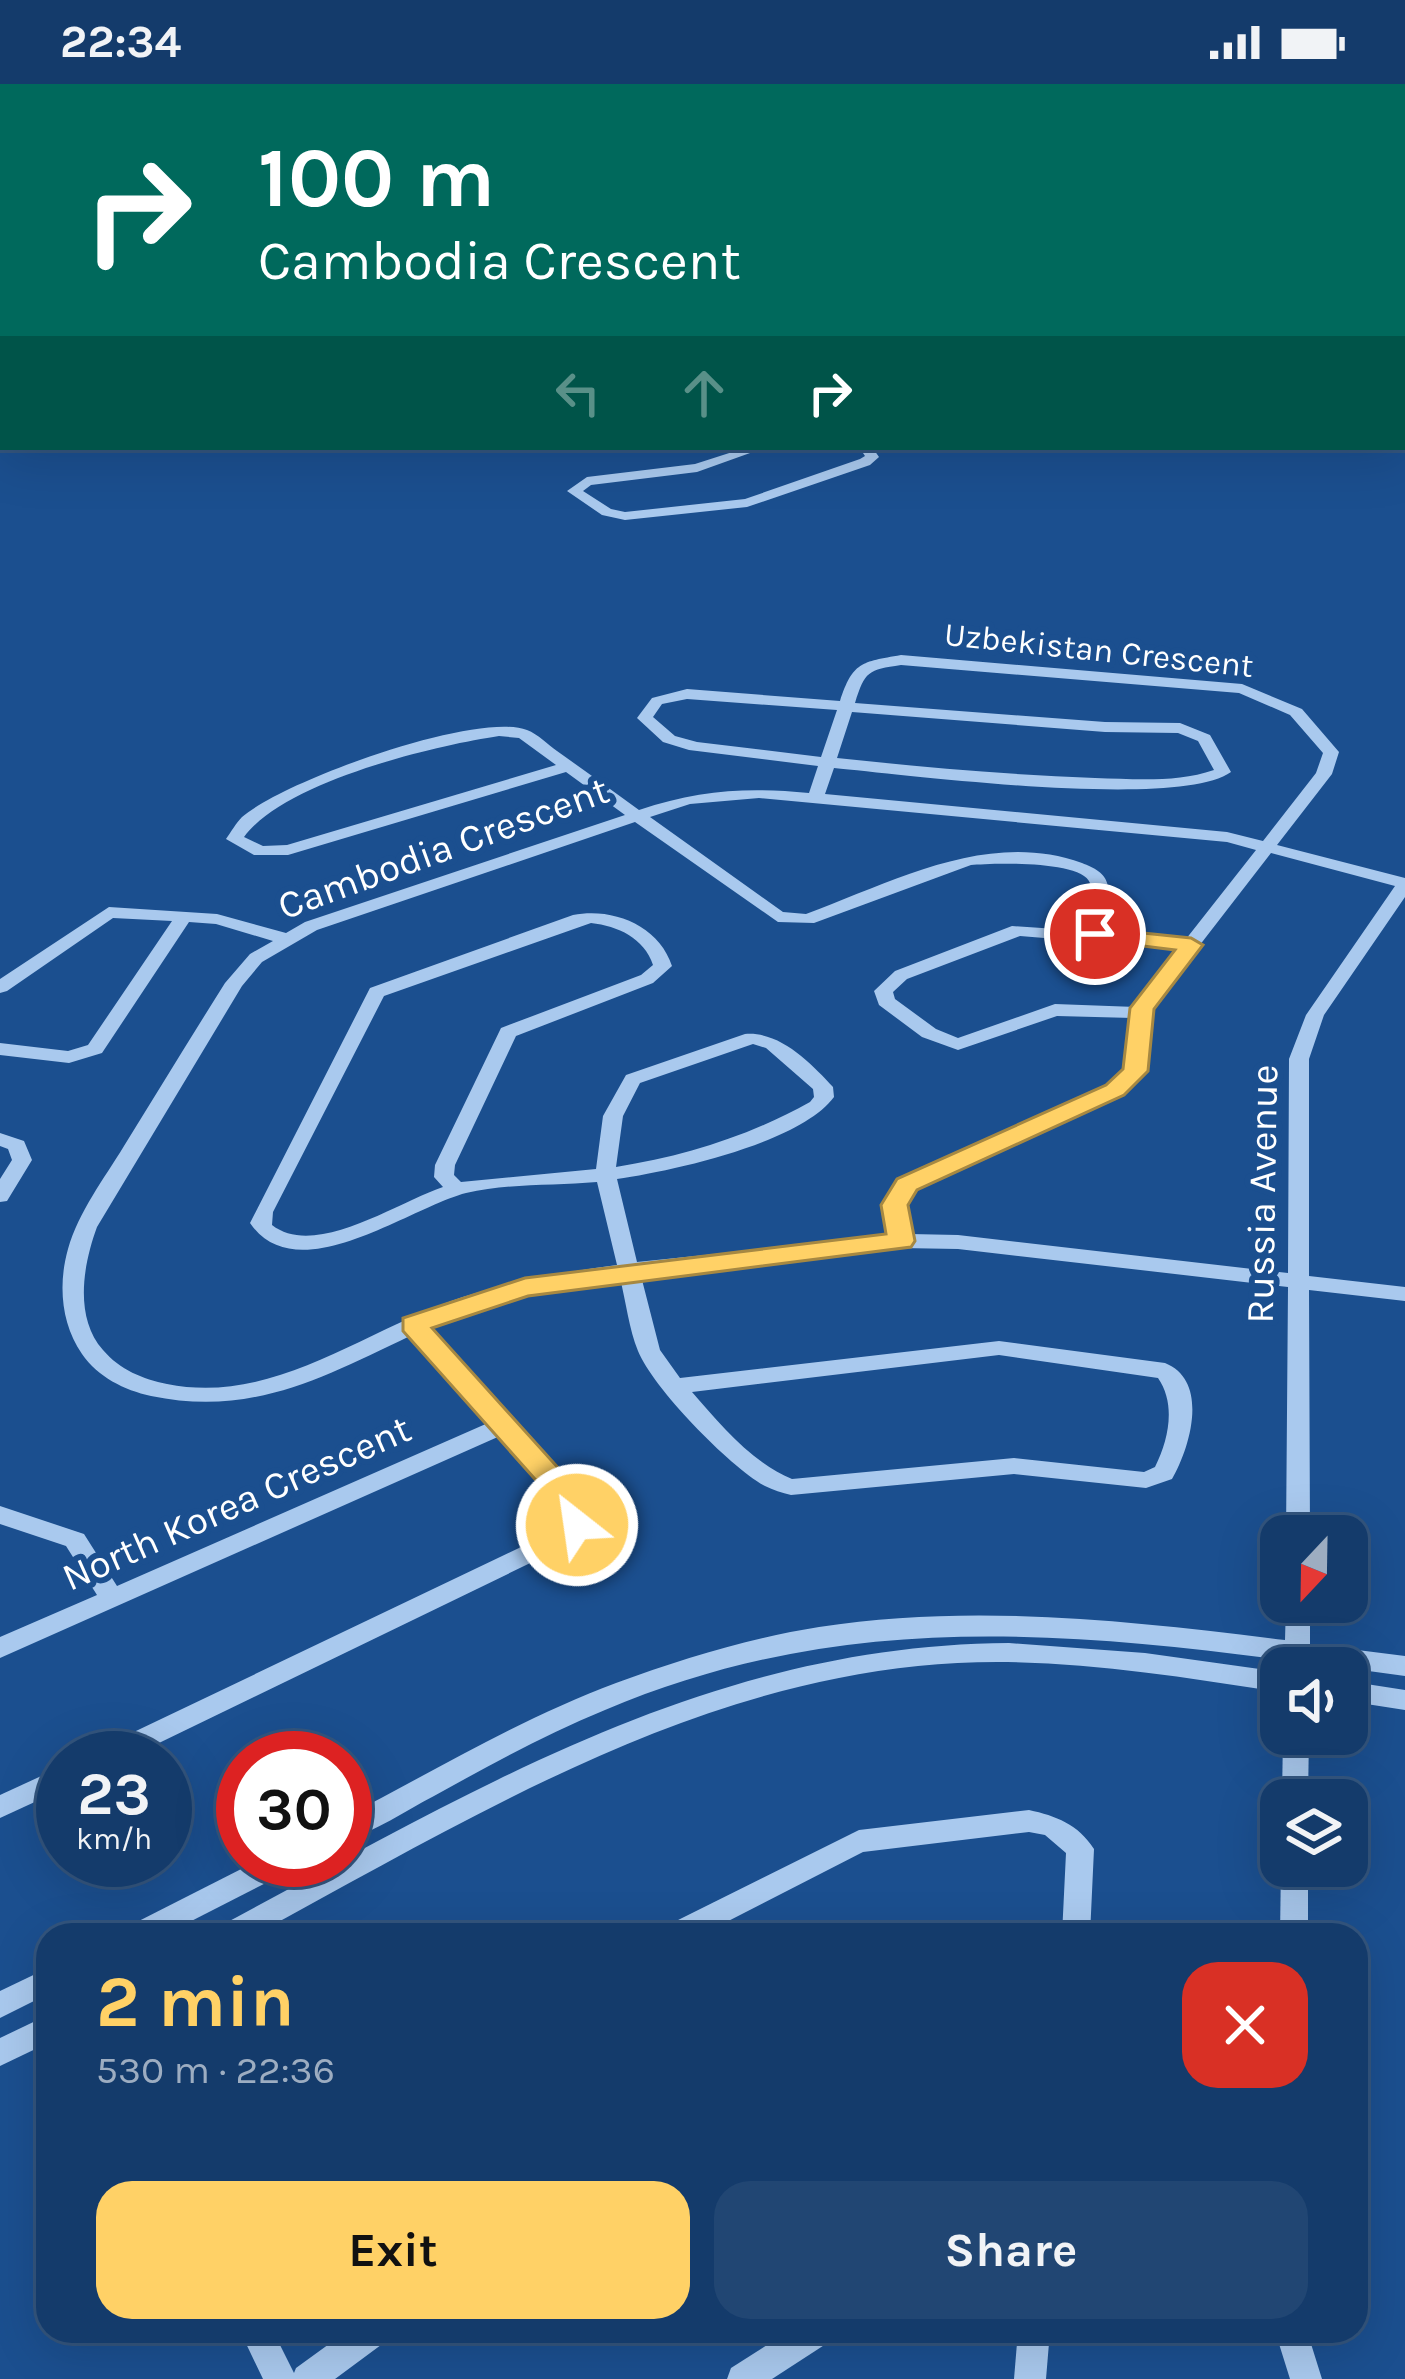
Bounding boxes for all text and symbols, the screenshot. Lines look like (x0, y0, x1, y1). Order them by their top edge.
text: 22:34 (60, 16, 181, 68)
text: 100 m (258, 129, 495, 227)
icon: right (60, 132, 216, 288)
text: Cambodia Crescent (258, 229, 741, 293)
icon: left (545, 360, 611, 426)
icon: ahead (671, 360, 737, 426)
icon: right (797, 360, 863, 426)
street label: Uzbekistan Crescent (942, 615, 1255, 685)
street label: Cambodia Crescent (272, 767, 615, 929)
pin (1044, 883, 1146, 985)
icon: arrive (1062, 901, 1128, 967)
street label: Russia Avenue (1237, 1064, 1287, 1324)
street label: North Korea Crescent (55, 1405, 418, 1600)
position arrow (514, 1462, 640, 1588)
north arrow (1260, 1515, 1368, 1623)
map controls (1260, 1515, 1368, 1887)
button: sound (1260, 1647, 1368, 1755)
speed limit sign: 30 (216, 1731, 372, 1887)
text: 23 (77, 1759, 151, 1829)
button: layers (1260, 1779, 1368, 1887)
text: km/h (76, 1821, 152, 1857)
text: 2 min (96, 1960, 295, 2044)
button: close (1182, 1962, 1308, 2088)
text: 530 m · 22:36 (96, 2047, 335, 2093)
button: Exit (96, 2181, 690, 2319)
button: Share (714, 2181, 1308, 2319)

